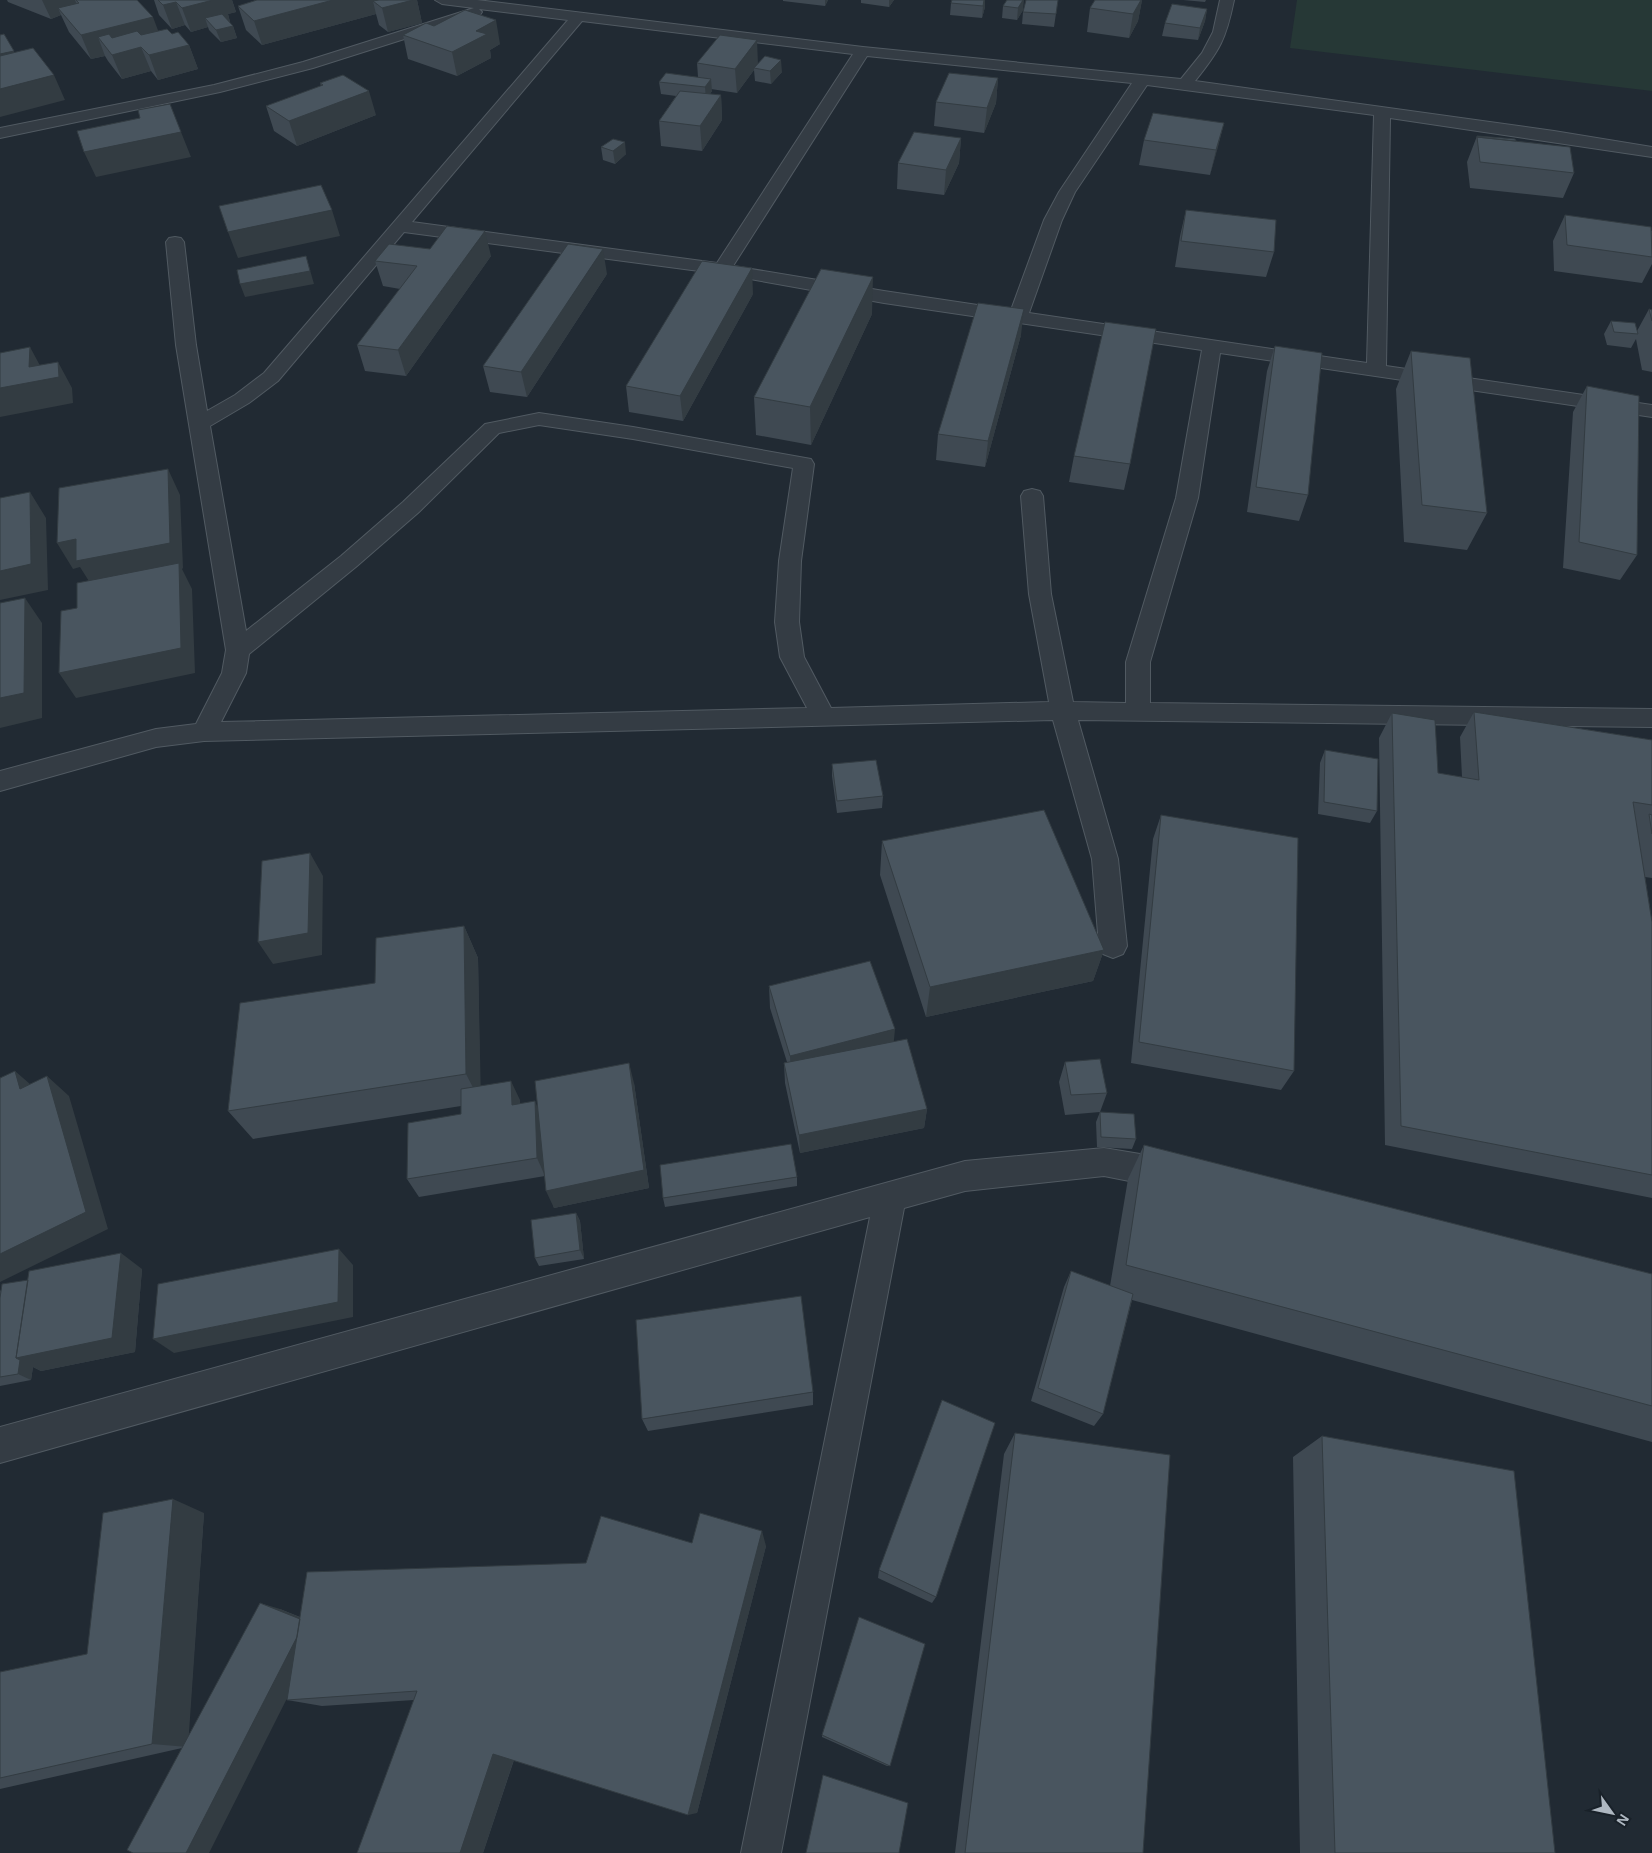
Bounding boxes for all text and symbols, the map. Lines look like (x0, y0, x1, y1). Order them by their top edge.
north arrow (1587, 1788, 1637, 1838)
text: N (1613, 1811, 1632, 1829)

